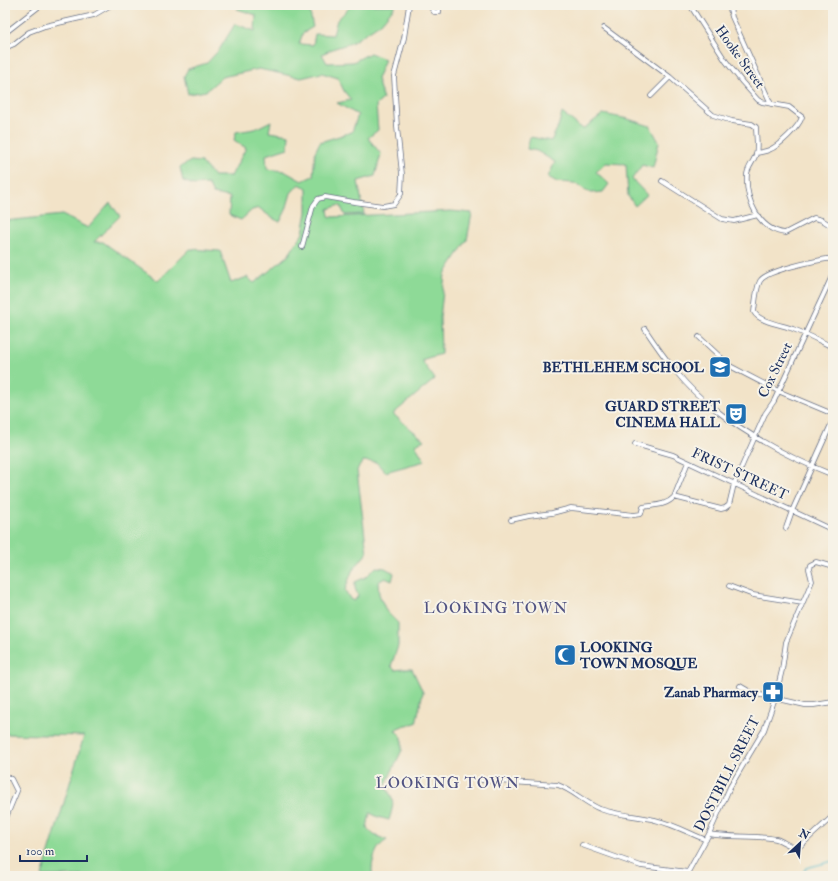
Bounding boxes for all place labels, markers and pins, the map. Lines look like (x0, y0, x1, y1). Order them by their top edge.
school or university icon: BETHLEHEM SCHOOL (707, 354, 733, 380)
place label: BETHLEHEM SCHOOL (542, 359, 705, 376)
place label: GUARD STREET CINEMA HALL (605, 398, 721, 431)
theatre icon: GUARD STREET CINEMA HALL (723, 401, 749, 427)
place label: LOOKING TOWN MOSQUE (579, 639, 697, 672)
mosque icon: LOOKING TOWN MOSQUE (552, 642, 578, 668)
pharmacy icon: Zanab Pharmacy (760, 679, 786, 705)
place label: Zanab Pharmacy (664, 684, 759, 702)

